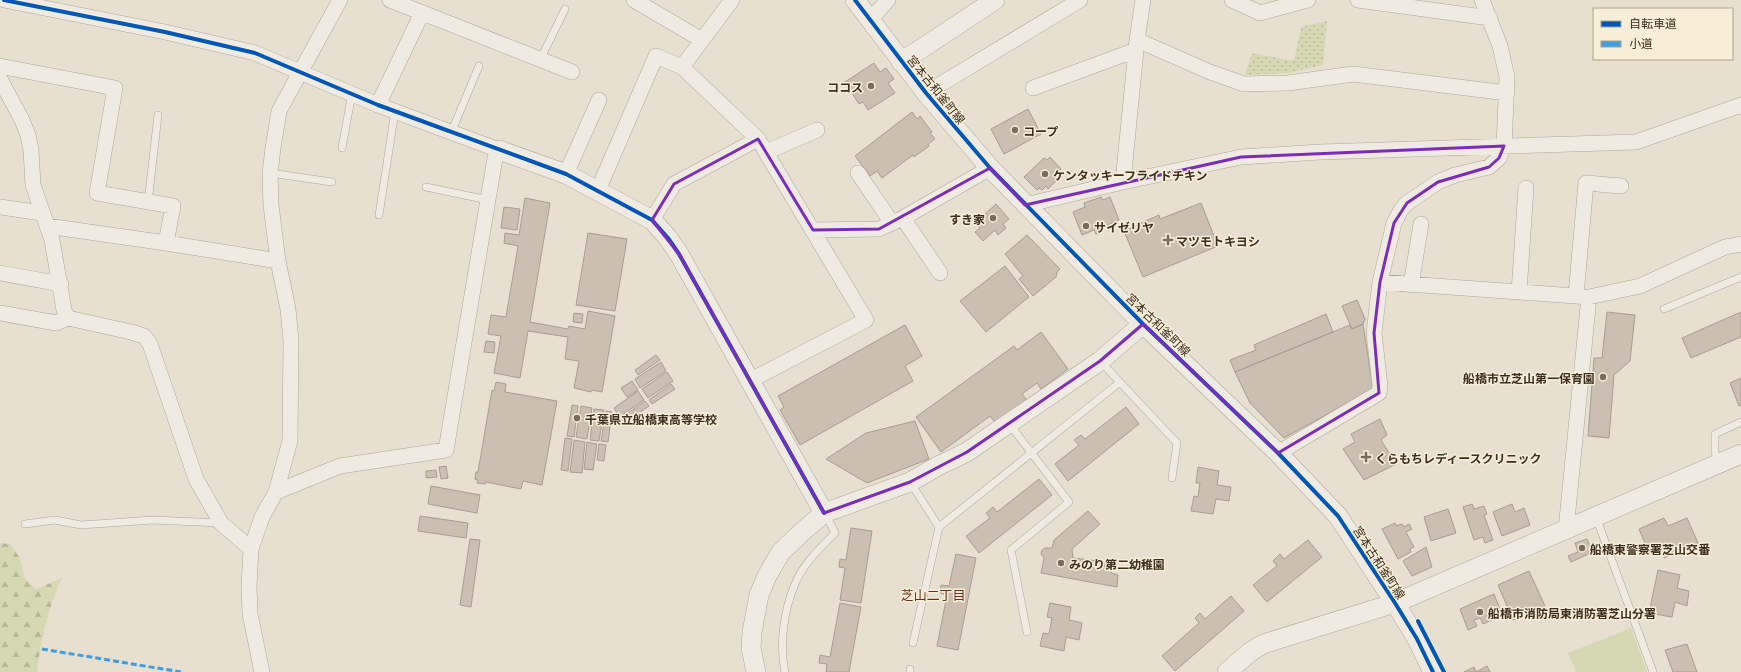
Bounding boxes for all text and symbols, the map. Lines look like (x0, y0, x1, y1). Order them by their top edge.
legend (1593, 8, 1733, 60)
text: 自転車道 (1629, 14, 1677, 31)
text: 小道 (1629, 34, 1653, 51)
street label: 宮本古和釜町線 (904, 51, 970, 127)
place label: ココス (827, 78, 863, 95)
marker: ココス (866, 81, 876, 91)
place label: コープ (1023, 122, 1058, 139)
marker: コープ (1010, 125, 1020, 135)
place label: ケンタッキーフライドチキン (1053, 166, 1208, 183)
marker: ケンタッキーフライドチキン (1040, 169, 1050, 179)
place label: すき家 (949, 210, 985, 227)
marker: すき家 (988, 213, 998, 223)
place label: サイゼリヤ (1094, 218, 1154, 235)
marker: サイゼリヤ (1081, 221, 1091, 231)
place label: マツモトキヨシ (1176, 232, 1260, 249)
marker: マツモトキヨシ (1163, 235, 1173, 245)
street label: 宮本古和釜町線 (1123, 289, 1195, 359)
place label: 船橋市立芝山第一保育園 (1463, 369, 1595, 386)
marker: 船橋市立芝山第一保育園 (1598, 372, 1608, 382)
place label: 千葉県立船橋東高等学校 (585, 410, 717, 427)
marker: 千葉県立船橋東高等学校 (572, 413, 582, 423)
place label: くらもちレディースクリニック (1375, 449, 1542, 466)
marker: くらもちレディースクリニック (1360, 451, 1372, 463)
street label: 宮本古和釜町線 (1350, 522, 1410, 602)
place label: 船橋東警察署芝山交番 (1590, 540, 1711, 557)
marker: 船橋東警察署芝山交番 (1577, 543, 1587, 553)
place label: みのり第二幼稚園 (1069, 555, 1165, 572)
marker: みのり第二幼稚園 (1056, 558, 1066, 568)
district label: 芝山二丁目 (900, 585, 966, 604)
place label: 船橋市消防局東消防署芝山分署 (1488, 604, 1656, 621)
marker: 船橋市消防局東消防署芝山分署 (1475, 607, 1485, 617)

